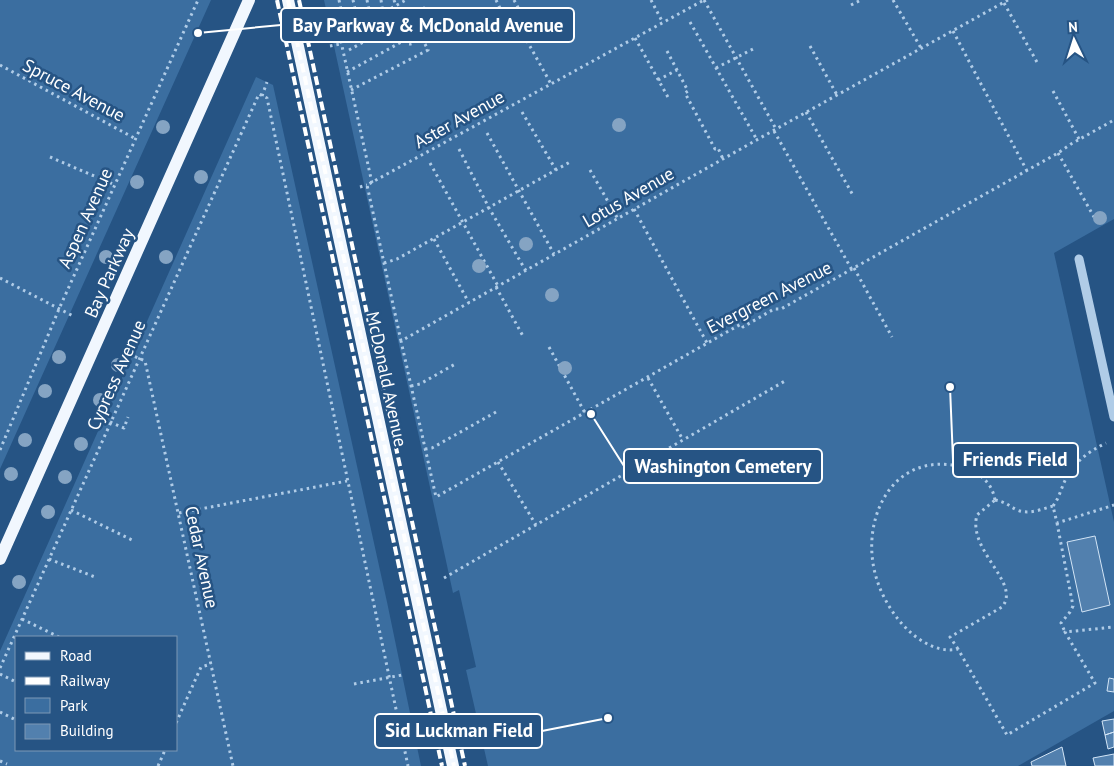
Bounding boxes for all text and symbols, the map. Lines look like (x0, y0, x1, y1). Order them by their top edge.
callout: Bay Parkway & McDonald Avenue (281, 8, 574, 42)
text: Bay Parkway & McDonald Avenue (292, 13, 564, 37)
north arrow (1049, 15, 1099, 65)
text: N (1068, 18, 1078, 36)
street label: Spruce Avenue (19, 53, 129, 127)
street label: Aster Avenue (410, 85, 508, 153)
street label: Lotus Avenue (578, 162, 678, 232)
street label: Aspen Avenue (53, 164, 117, 272)
street label: Bay Parkway (79, 224, 139, 321)
street label: Evergreen Avenue (702, 256, 836, 338)
street label: McDonald Avenue (361, 309, 413, 449)
street label: Cypress Avenue (81, 316, 151, 434)
callout: Friends Field (953, 443, 1078, 477)
text: Friends Field (963, 447, 1067, 471)
callout: Washington Cemetery (624, 449, 822, 483)
text: Washington Cemetery (634, 454, 812, 478)
street label: Cedar Avenue (180, 504, 224, 610)
legend (15, 636, 178, 751)
text: Road (60, 646, 92, 665)
text: Railway (60, 671, 110, 690)
text: Park (60, 696, 88, 715)
callout: Sid Luckman Field (375, 714, 542, 748)
text: Sid Luckman Field (385, 718, 533, 742)
text: Building (60, 721, 114, 740)

